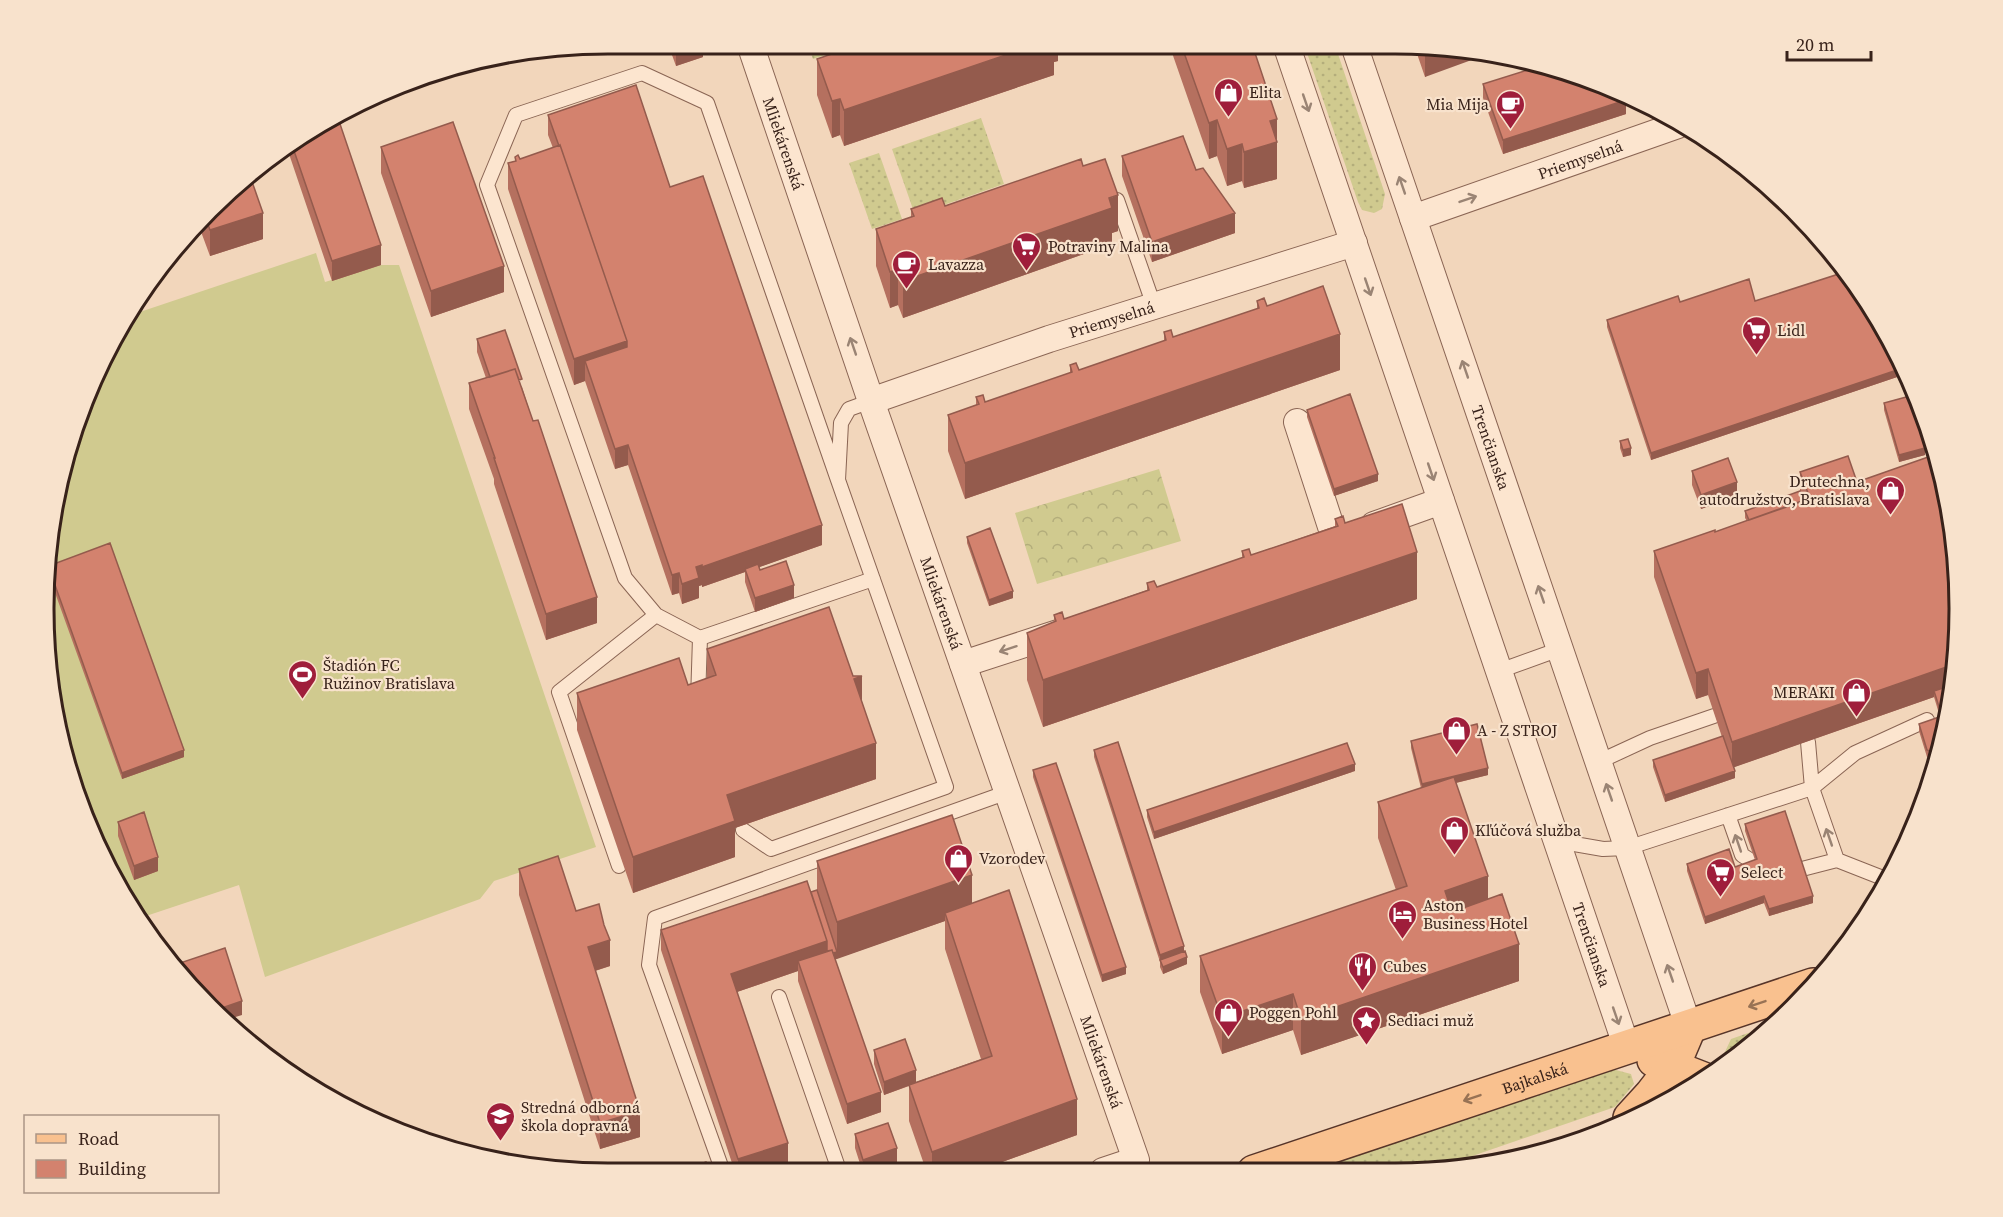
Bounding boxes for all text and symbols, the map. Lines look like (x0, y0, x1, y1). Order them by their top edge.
scale bar (1787, 24, 1871, 62)
text: 20 m (1796, 32, 1834, 57)
shop icon: Elita (1212, 76, 1244, 118)
place label: Elita (1249, 81, 1282, 103)
cafe icon: Mia Mija (1494, 88, 1526, 130)
one-way arrow (1301, 93, 1312, 112)
place label: Mia Mija (1426, 93, 1490, 115)
street label: Mliekárenská (758, 94, 810, 194)
street label: Priemyselná (1535, 134, 1626, 184)
one-way arrow (1395, 176, 1406, 195)
one-way arrow (1459, 193, 1477, 204)
supermarket icon: Potraviny Malina (1011, 230, 1043, 272)
place label: Potraviny Malina (1048, 235, 1170, 257)
cafe icon: Lavazza (891, 248, 923, 290)
place label: Lavazza (928, 253, 985, 275)
one-way arrow (1364, 277, 1375, 296)
street label: Priemyselná (1066, 295, 1158, 343)
supermarket icon: Lidl (1740, 314, 1772, 356)
place label: Lidl (1777, 319, 1805, 341)
one-way arrow (847, 336, 858, 355)
one-way arrow (1458, 360, 1469, 379)
street label: Trenčianska (1467, 402, 1516, 493)
one-way arrow (1427, 462, 1438, 481)
place label: Drutechna, autodružstvo, Bratislava (1699, 470, 1871, 510)
shop icon: Drutechna, autodružstvo, Bratislava (1875, 474, 1907, 516)
street label: Mliekárenská (915, 554, 968, 653)
one-way arrow (1535, 585, 1546, 604)
one-way arrow (999, 644, 1018, 655)
place label: Štadión FC Ružinov Bratislava (323, 654, 456, 694)
sports icon: Štadión FC Ružinov Bratislava (286, 658, 318, 700)
shop icon: MERAKI (1840, 676, 1872, 718)
place label: MERAKI (1773, 681, 1835, 703)
shop icon: A - Z STROJ (1440, 714, 1472, 756)
place label: A - Z STROJ (1477, 719, 1558, 741)
one-way arrow (1602, 783, 1613, 802)
shop icon: Kľúčová služba (1438, 814, 1470, 856)
place label: Kľúčová služba (1475, 819, 1582, 841)
one-way arrow (1822, 828, 1833, 846)
one-way arrow (1731, 834, 1742, 853)
shop icon: Vzorodev (942, 842, 974, 884)
place label: Vzorodev (979, 847, 1045, 869)
supermarket icon: Select (1704, 856, 1736, 898)
place label: Select (1741, 861, 1784, 883)
place label: Aston Business Hotel (1423, 894, 1528, 934)
hotel icon: Aston Business Hotel (1386, 898, 1418, 940)
street label: Trenčianska (1567, 900, 1617, 991)
restaurant icon: Cubes (1346, 950, 1378, 992)
place label: Cubes (1383, 955, 1427, 977)
one-way arrow (1663, 964, 1674, 983)
shop icon: Poggen Pohl (1212, 996, 1244, 1038)
one-way arrow (1748, 999, 1767, 1010)
place label: Poggen Pohl (1249, 1001, 1337, 1023)
place icon: Sediaci muž (1351, 1004, 1383, 1046)
one-way arrow (1612, 1006, 1623, 1025)
place label: Sediaci muž (1388, 1009, 1474, 1031)
street label: Mliekárenská (1075, 1012, 1128, 1112)
street label: Bajkalská (1499, 1057, 1571, 1099)
one-way arrow (1463, 1094, 1482, 1105)
place label: Stredná odborná škola dopravná (521, 1096, 641, 1136)
school or university icon: Stredná odborná škola dopravná (484, 1100, 516, 1142)
legend (24, 1115, 219, 1193)
text: Road (78, 1126, 119, 1151)
text: Building (78, 1156, 146, 1181)

